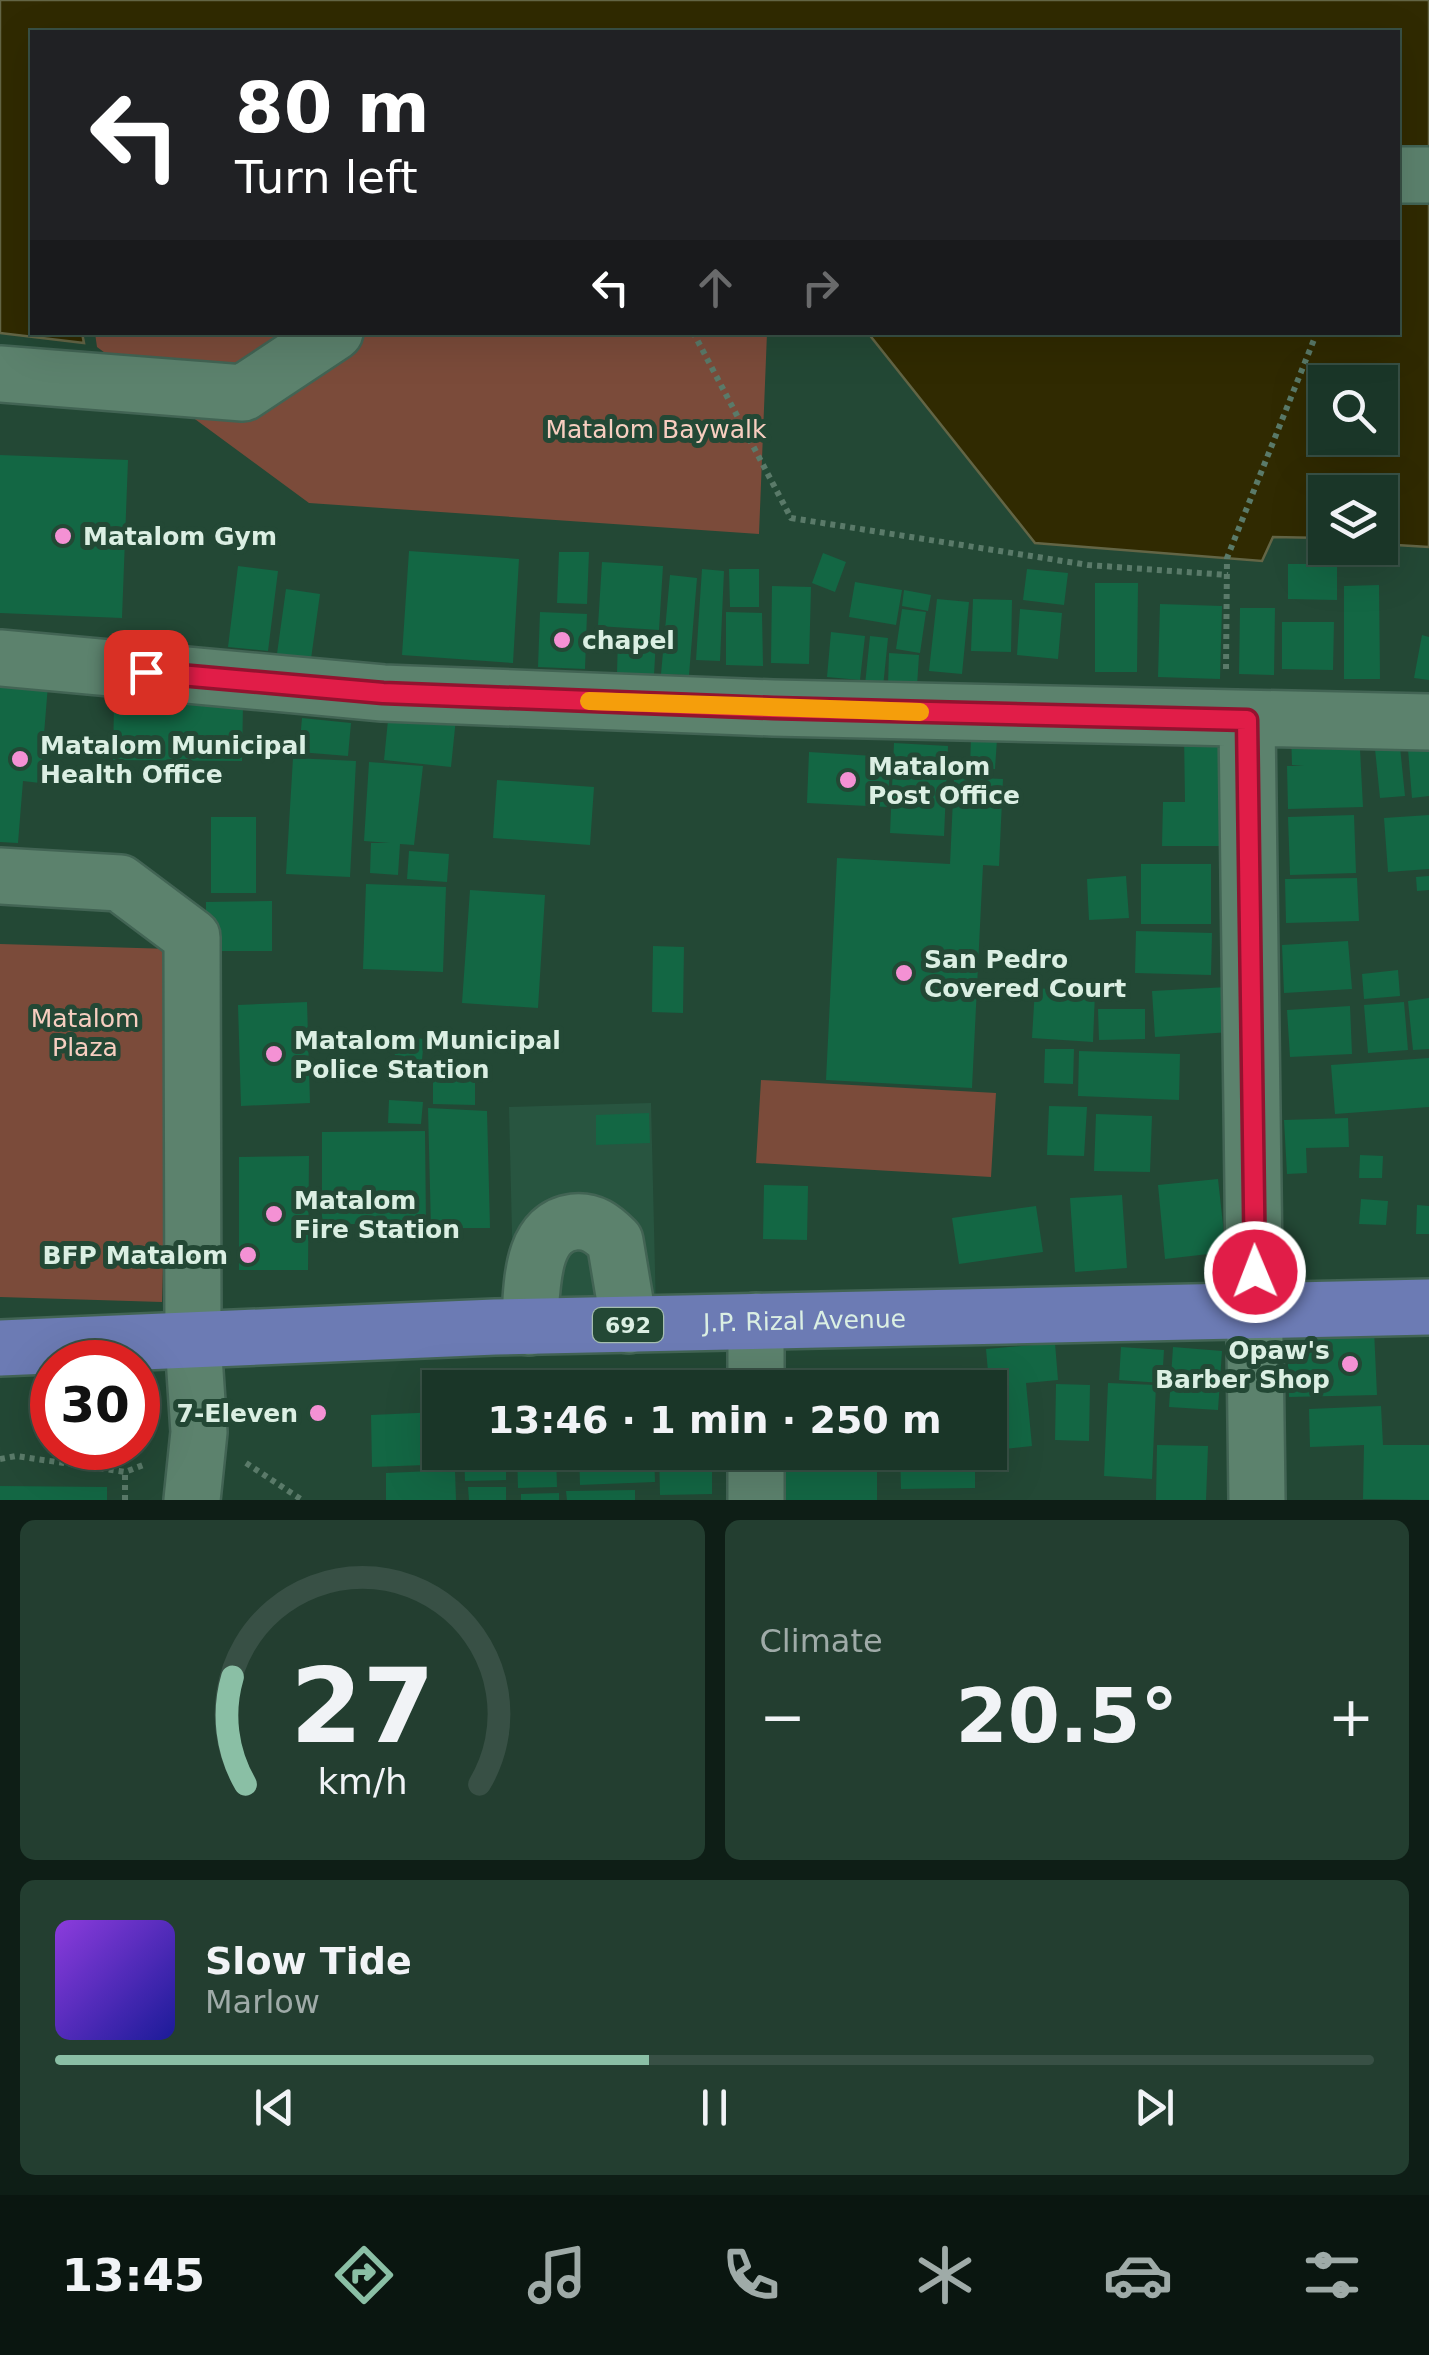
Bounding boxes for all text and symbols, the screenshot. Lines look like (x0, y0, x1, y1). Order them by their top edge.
text: 80 m (235, 67, 430, 149)
icon: left (70, 70, 200, 200)
text: Turn left (235, 151, 418, 204)
icon: left (583, 260, 638, 315)
icon: ahead (688, 260, 743, 315)
icon: right (793, 260, 848, 315)
map controls (1308, 365, 1398, 565)
button: search (1308, 365, 1398, 455)
park label: Matalom Baywalk (545, 415, 767, 444)
button: layers (1308, 475, 1398, 565)
place label: Matalom Gym (83, 522, 277, 551)
marker: Matalom Gym (52, 525, 74, 547)
place label: chapel (582, 626, 675, 655)
marker: chapel (551, 629, 573, 651)
pin (104, 630, 189, 715)
icon: arrive (119, 645, 174, 700)
place label: Matalom Municipal Health Office (40, 731, 307, 789)
marker: Matalom Municipal Health Office (9, 748, 31, 770)
place label: Matalom Post Office (868, 752, 1020, 810)
marker: Matalom Post Office (837, 769, 859, 791)
place label: San Pedro Covered Court (924, 945, 1126, 1003)
marker: San Pedro Covered Court (893, 962, 915, 984)
park label: Matalom Plaza (31, 1004, 139, 1062)
place label: Matalom Municipal Police Station (294, 1026, 561, 1084)
marker: Matalom Municipal Police Station (263, 1043, 285, 1065)
place label: Matalom Fire Station (294, 1186, 460, 1244)
marker: Matalom Fire Station (263, 1203, 285, 1225)
position arrow (1203, 1220, 1307, 1324)
place label: BFP Matalom (42, 1241, 228, 1270)
marker: BFP Matalom (237, 1244, 259, 1266)
street label: J.P. Rizal Avenue (701, 1304, 906, 1337)
road number: 692 (593, 1308, 663, 1342)
place label: Opaw's Barber Shop (1155, 1336, 1330, 1394)
speed limit sign: 30 (30, 1340, 160, 1470)
marker: Opaw's Barber Shop (1339, 1353, 1361, 1375)
text: 13:46 · 1 min · 250 m (487, 1398, 942, 1442)
place label: 7-Eleven (177, 1399, 298, 1428)
marker: 7-Eleven (307, 1402, 329, 1424)
text: Climate (760, 1622, 883, 1660)
text: 27 (290, 1645, 435, 1767)
text: 20.5° (955, 1672, 1178, 1760)
text: − (760, 1685, 806, 1749)
text: + (1328, 1685, 1374, 1749)
text: km/h (317, 1761, 407, 1802)
text: Slow Tide (205, 1939, 412, 1983)
text: Marlow (205, 1983, 320, 2021)
icon: previous (247, 2080, 302, 2135)
icon: pause (687, 2080, 742, 2135)
icon: next (1127, 2080, 1182, 2135)
icon: directions (329, 2240, 399, 2310)
icon: music (522, 2240, 592, 2310)
icon: phone (716, 2240, 786, 2310)
icon: climate (910, 2240, 980, 2310)
icon: car (1103, 2240, 1173, 2310)
icon: filters (1297, 2240, 1367, 2310)
text: 13:45 (62, 2249, 205, 2302)

